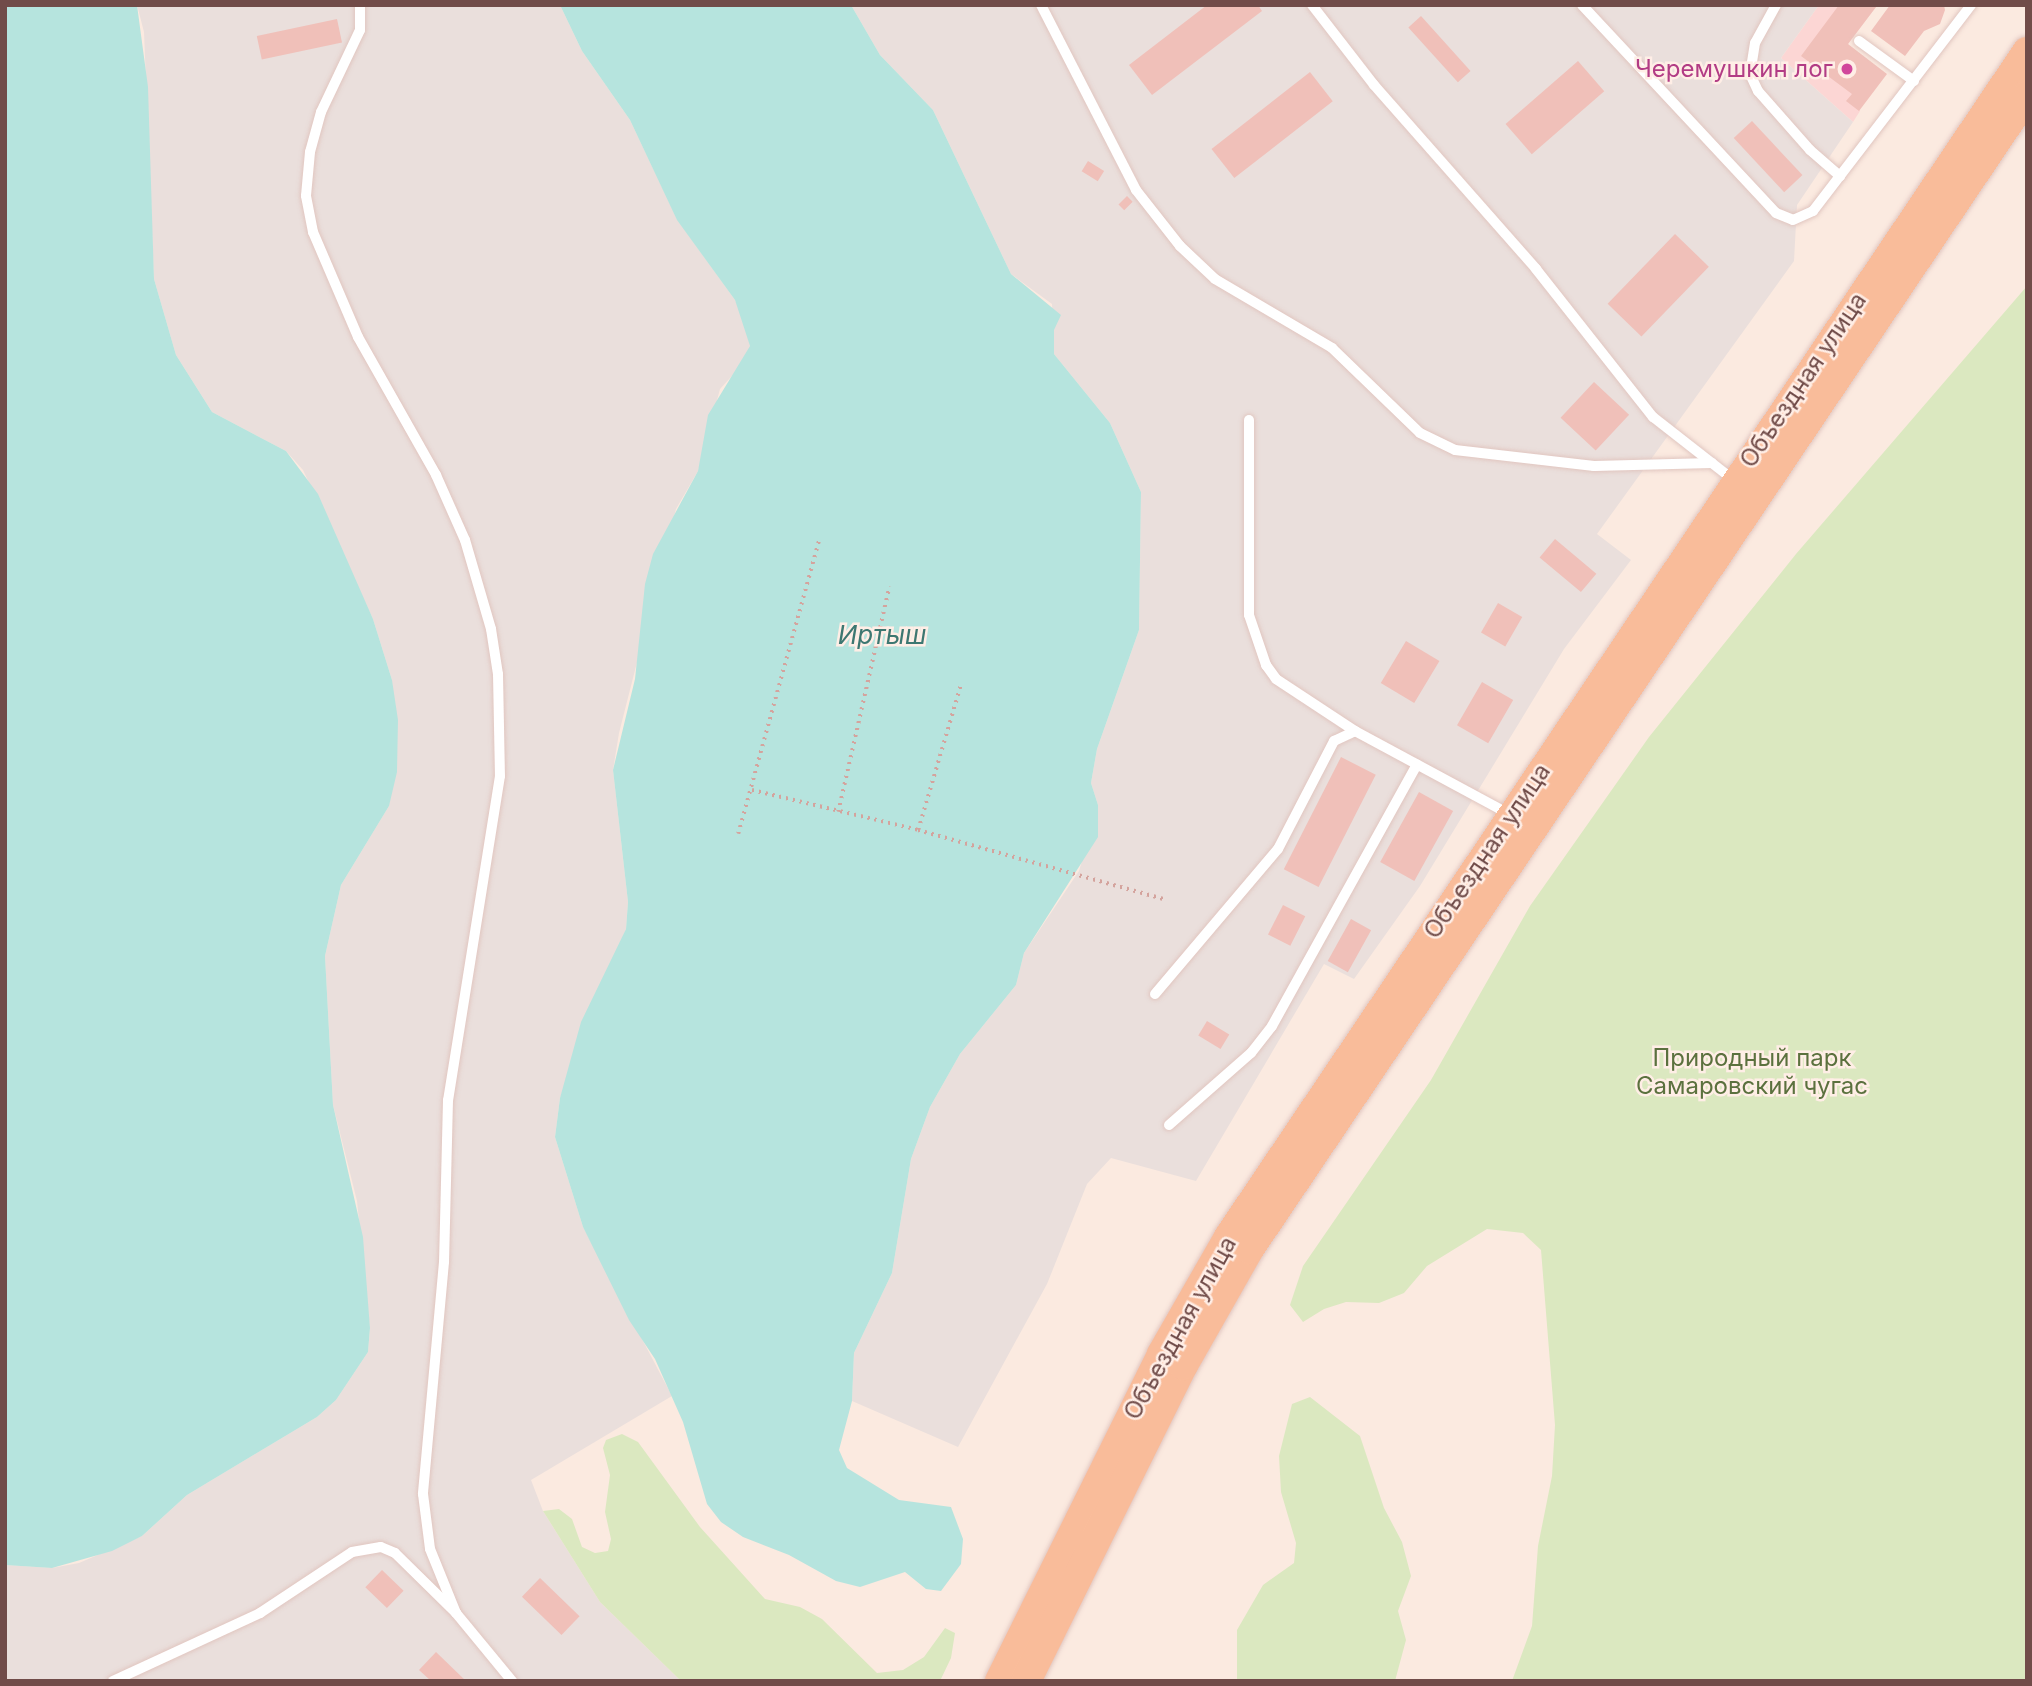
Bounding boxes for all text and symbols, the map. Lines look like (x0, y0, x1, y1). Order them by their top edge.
place label: Черемушкин лог (1635, 55, 1833, 83)
marker: Черемушкин лог (1839, 61, 1855, 77)
street label: Объездная улица (1734, 287, 1872, 473)
water label: Иртыш (838, 619, 926, 651)
street label: Объездная улица (1418, 758, 1556, 944)
park label: Природный парк Самаровский чугас (1636, 1044, 1868, 1100)
street label: Объездная улица (1118, 1231, 1242, 1425)

